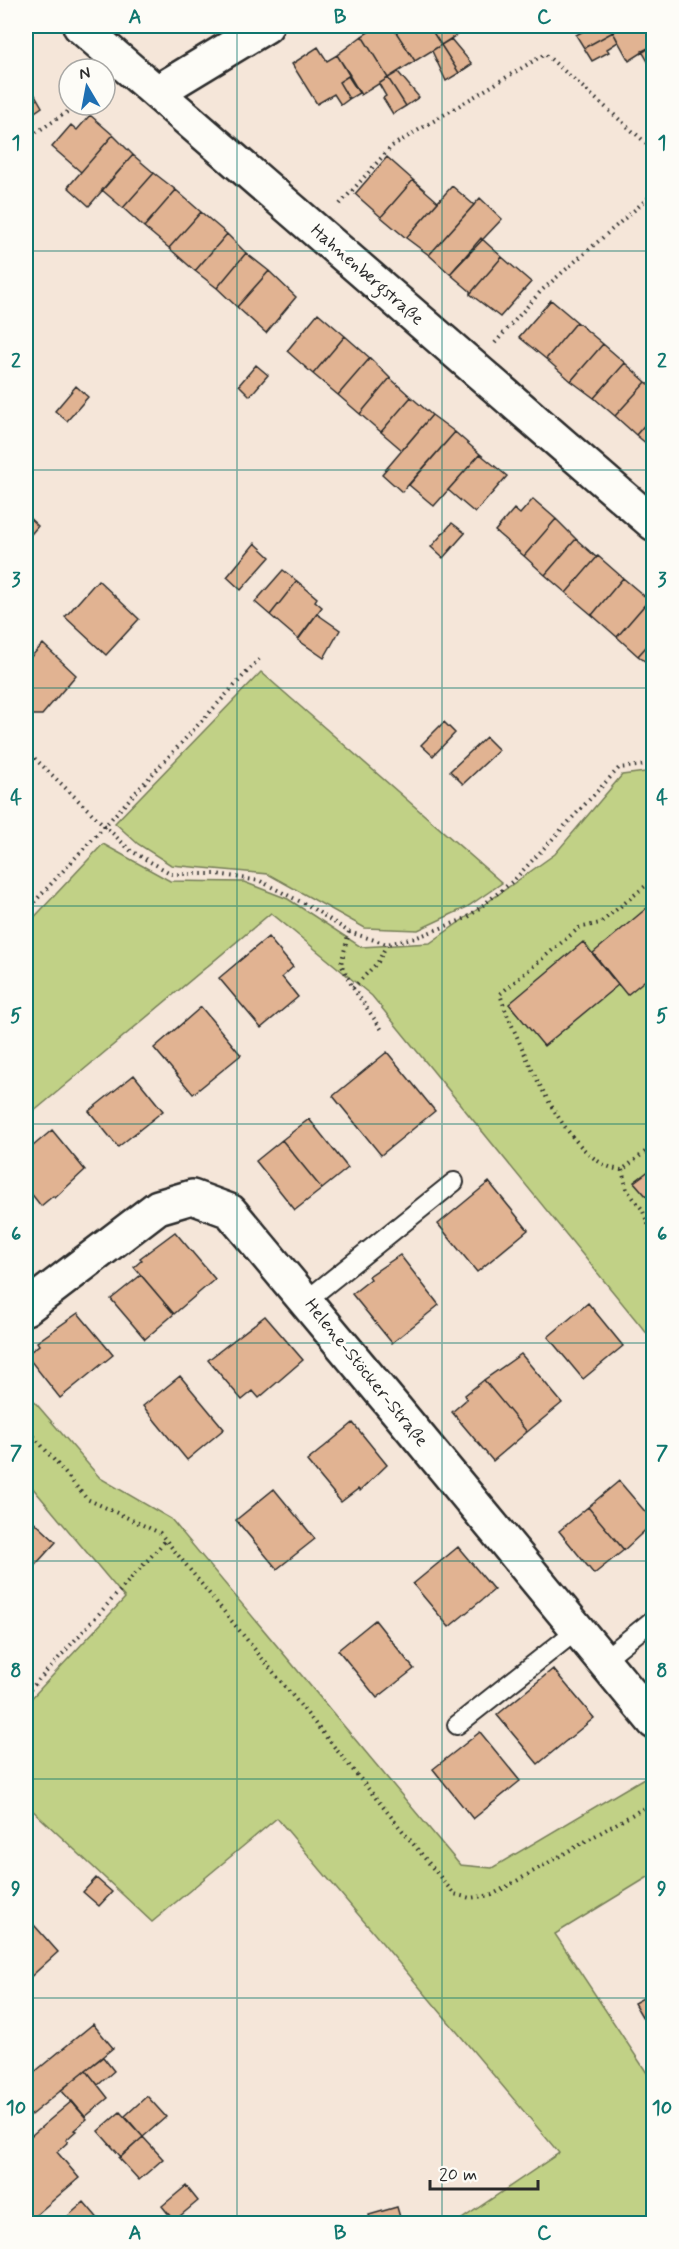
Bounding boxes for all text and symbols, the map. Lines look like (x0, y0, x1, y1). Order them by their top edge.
text: A (128, 4, 142, 31)
text: B (334, 4, 347, 31)
text: C (537, 4, 552, 31)
north arrow (57, 57, 117, 117)
text: N (78, 62, 92, 85)
text: 1 (12, 130, 20, 157)
text: 1 (658, 130, 666, 157)
street label: Hahnenbergstraße (304, 219, 429, 333)
text: 2 (11, 348, 21, 375)
text: 2 (657, 348, 667, 375)
text: 3 (11, 567, 21, 594)
text: 3 (657, 567, 667, 594)
text: 4 (10, 785, 22, 812)
text: 4 (656, 785, 668, 812)
text: 5 (10, 1003, 22, 1030)
text: 5 (656, 1003, 668, 1030)
text: 6 (11, 1221, 21, 1248)
text: 6 (657, 1221, 667, 1248)
street label: Helene-Stöcker-Straße (299, 1294, 433, 1452)
text: 7 (10, 1440, 22, 1467)
text: 7 (656, 1440, 668, 1467)
text: 8 (10, 1658, 22, 1685)
text: 8 (656, 1658, 668, 1685)
text: 9 (11, 1876, 21, 1903)
text: 9 (657, 1876, 667, 1903)
text: 10 (6, 2095, 26, 2122)
text: 10 (652, 2095, 672, 2122)
scale bar (430, 2153, 538, 2191)
text: 20 m (439, 2163, 477, 2187)
text: A (128, 2220, 142, 2247)
text: B (334, 2220, 347, 2247)
text: C (537, 2220, 552, 2247)

